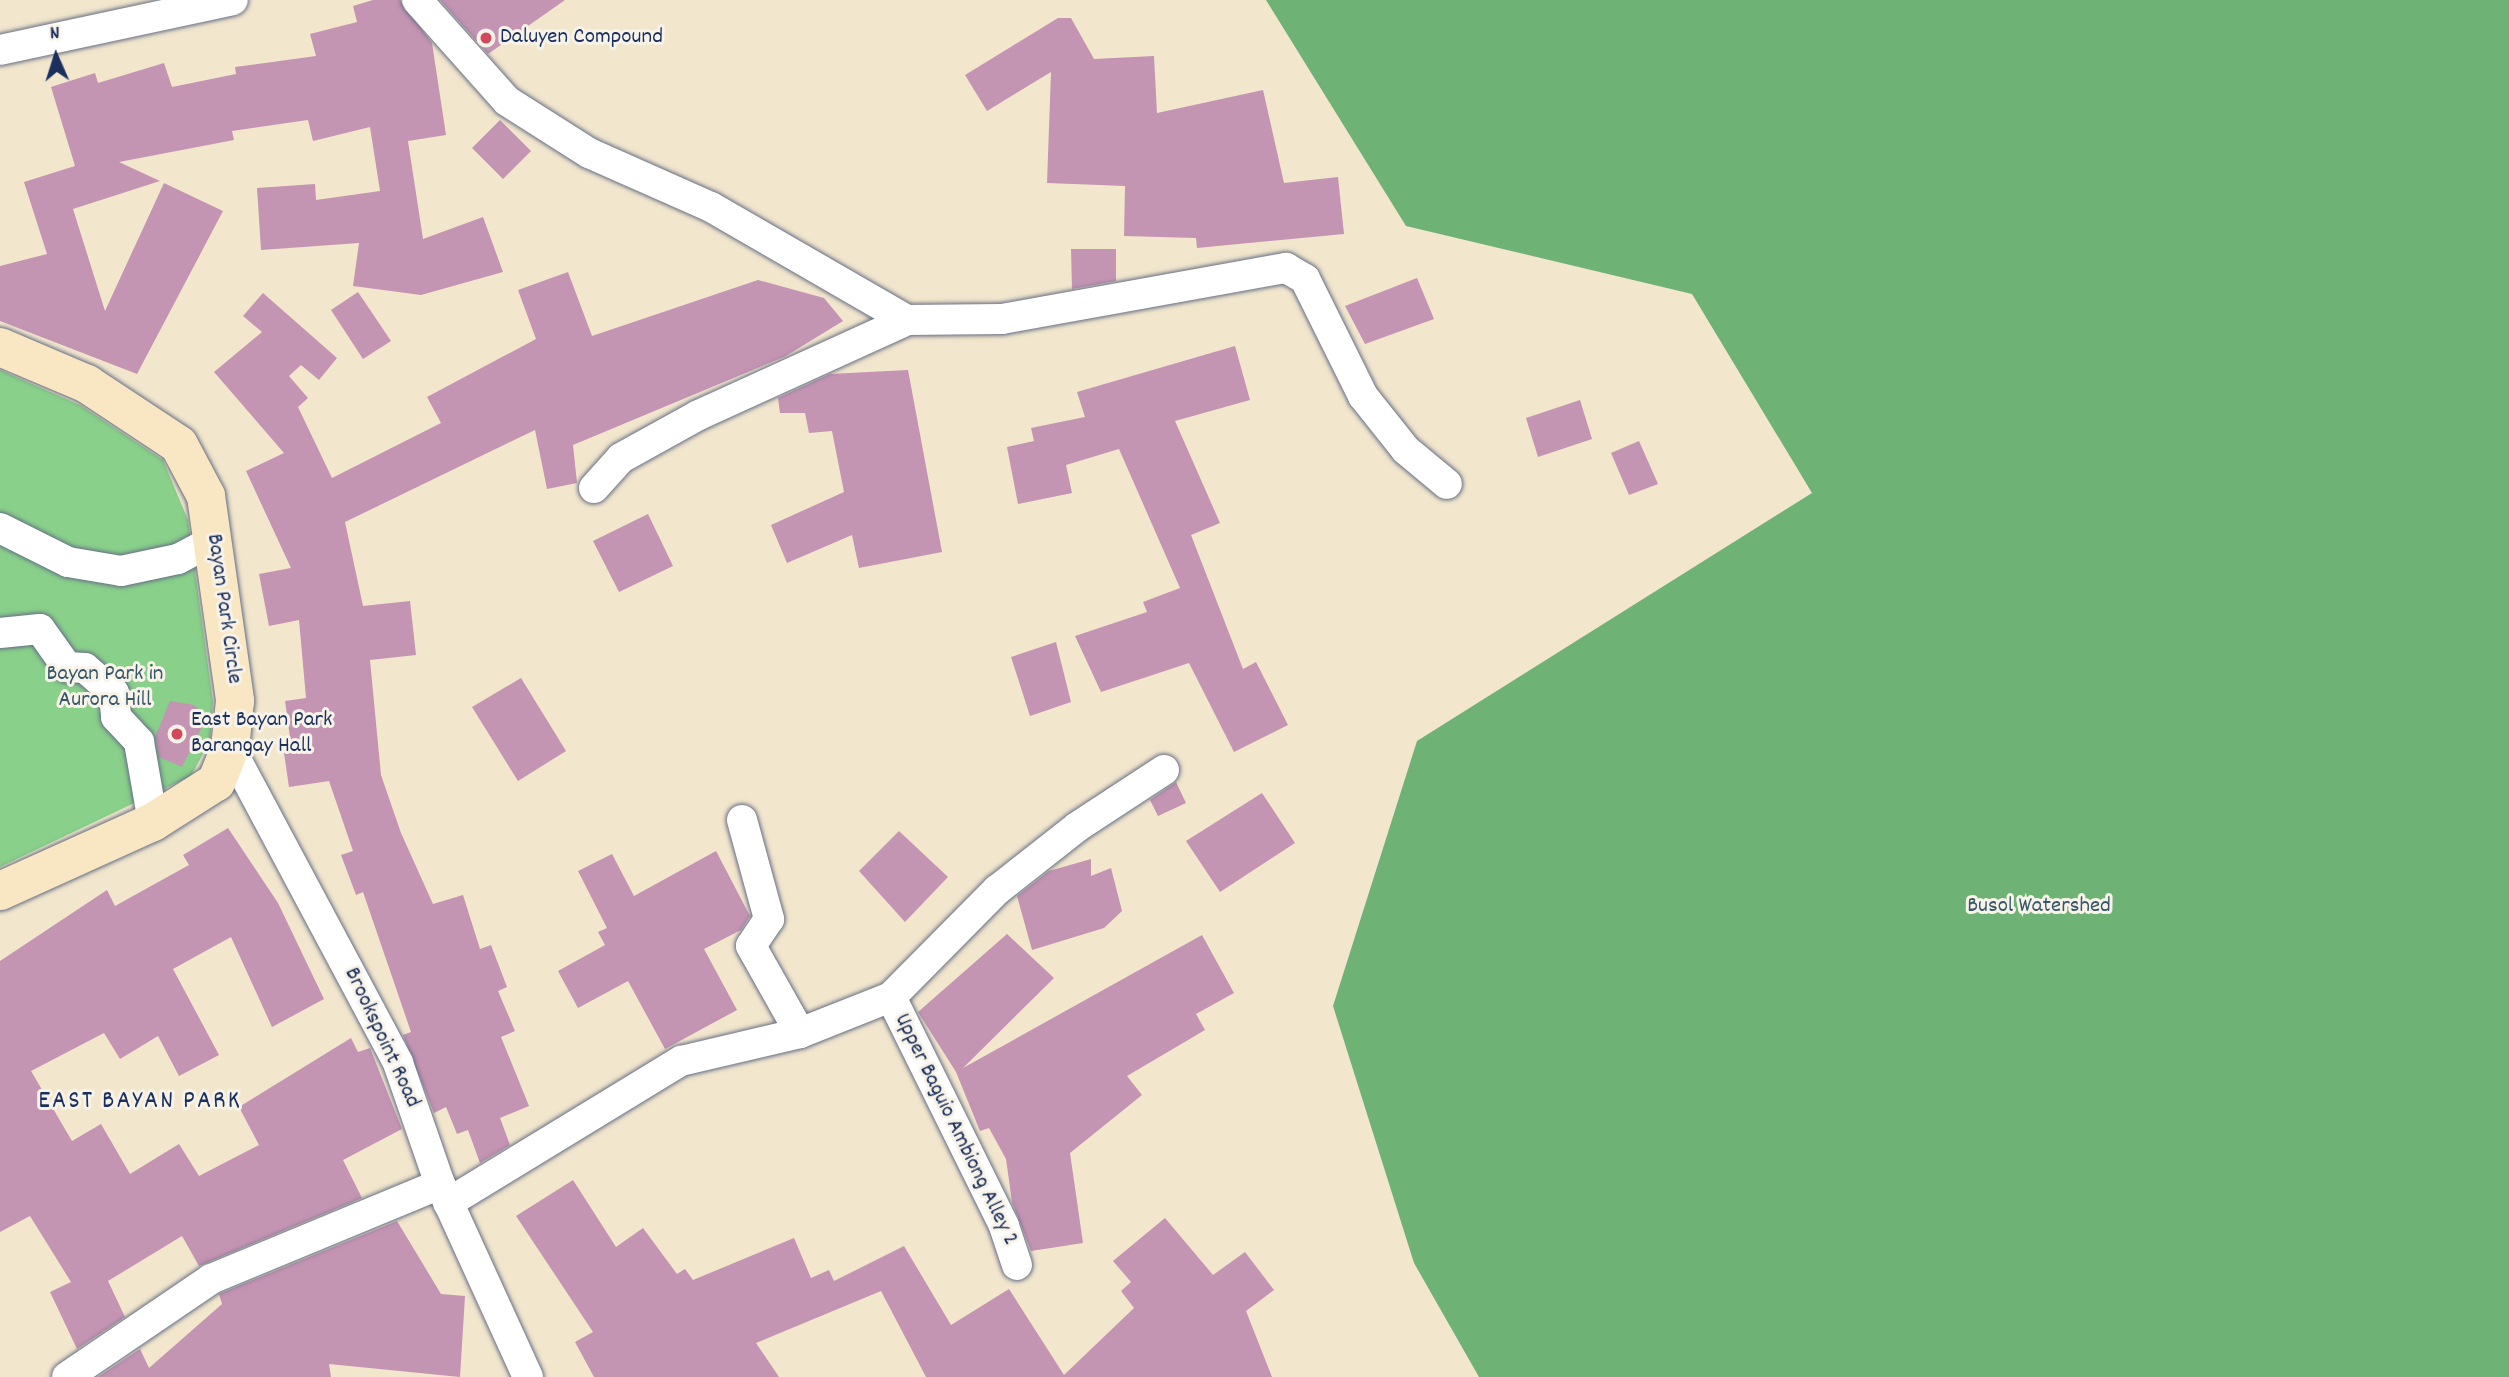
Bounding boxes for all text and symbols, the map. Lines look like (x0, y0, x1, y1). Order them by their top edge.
north arrow (21, 21, 91, 91)
text: N (49, 21, 60, 48)
place label: Daluyen Compound (500, 24, 663, 52)
marker: Daluyen Compound (478, 30, 494, 46)
street label: Bayan Park Circle (199, 532, 247, 686)
park label: Bayan Park in Aurora Hill (47, 661, 163, 715)
place label: East Bayan Park Barangay Hall (191, 707, 333, 761)
marker: East Bayan Park Barangay Hall (169, 726, 185, 742)
park label: Busol Watershed (1967, 893, 2111, 921)
street label: Brookspoint Road (336, 964, 426, 1112)
street label: Upper Baguio Ambiong Alley 2 (887, 1010, 1023, 1250)
district label: EAST BAYAN PARK (40, 1086, 240, 1118)

